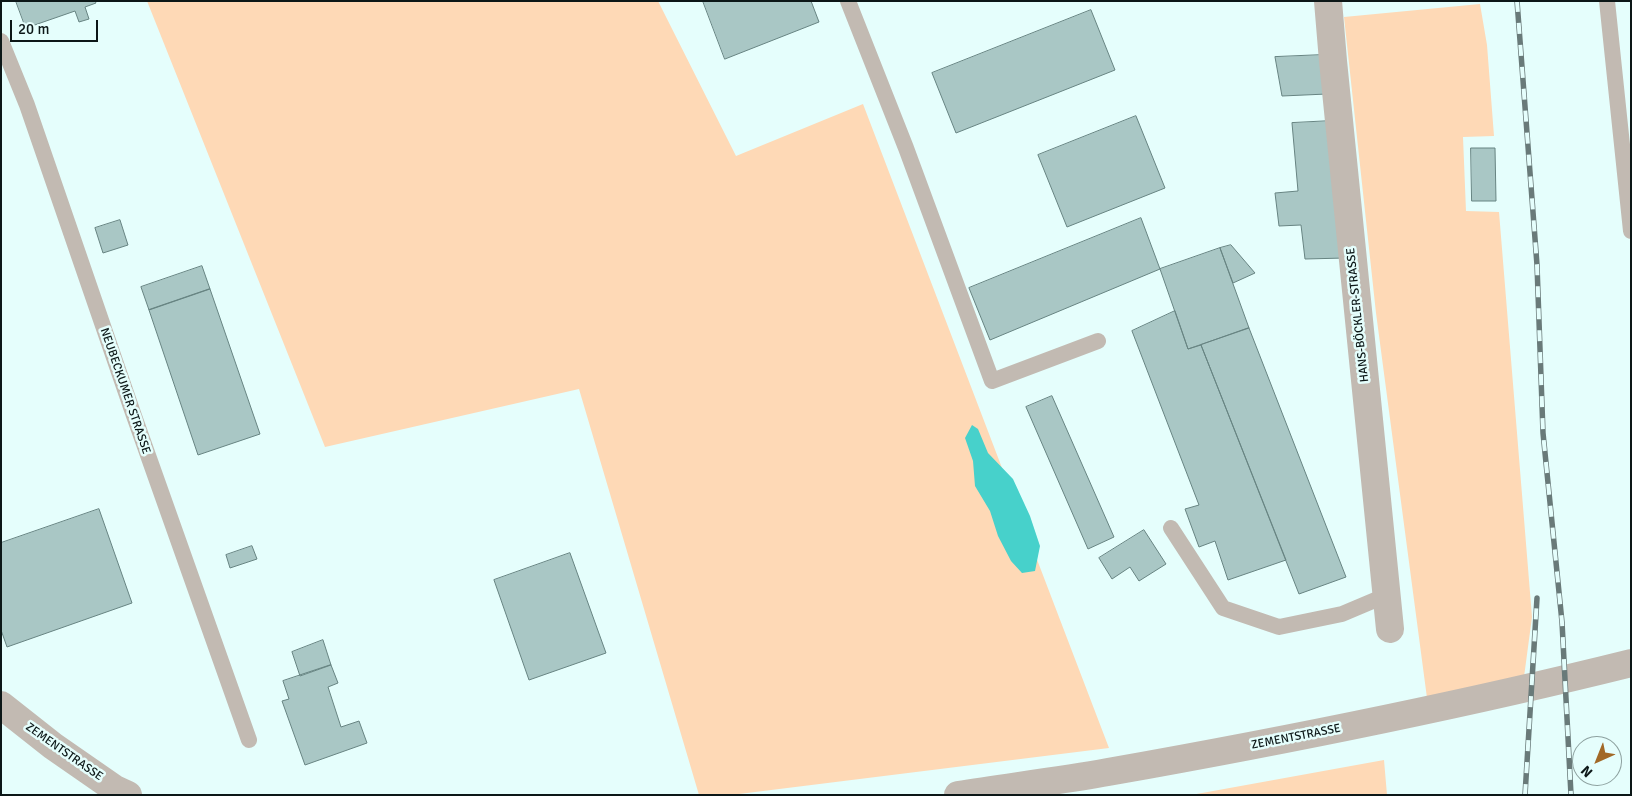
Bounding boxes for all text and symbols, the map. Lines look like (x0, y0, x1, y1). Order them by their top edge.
scale bar (12, 10, 100, 42)
text: 20 m (18, 20, 49, 38)
street label: HANS-BÖCKLER-STRASSE (1344, 247, 1372, 383)
street label: NEUBECKUMER STRASSE (97, 326, 153, 456)
street label: ZEMENTSTRASSE (23, 720, 105, 784)
street label: ZEMENTSTRASSE (1250, 721, 1342, 753)
north arrow (1572, 736, 1622, 786)
text: N (1578, 762, 1596, 781)

